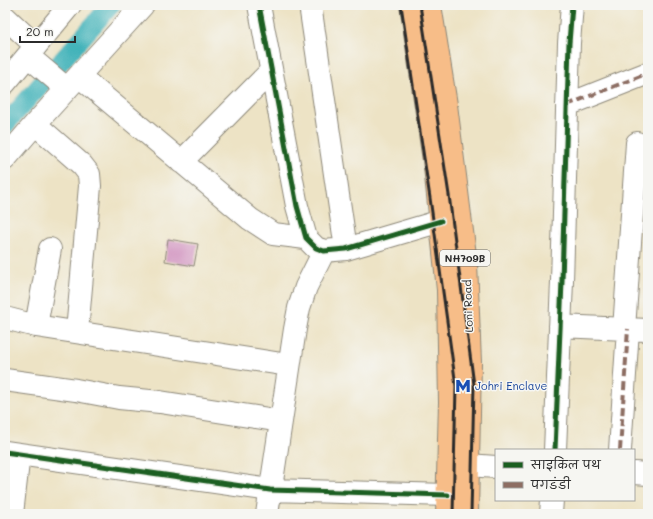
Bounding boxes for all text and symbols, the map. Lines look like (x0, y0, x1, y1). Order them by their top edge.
scale bar (20, 18, 75, 44)
text: 20 m (26, 23, 54, 39)
road number: NH709B (440, 250, 490, 266)
street label: Loni Road (459, 279, 476, 333)
metro station icon: Johri Enclave (454, 377, 472, 395)
place label: Johri Enclave (475, 378, 547, 393)
legend (495, 449, 635, 501)
text: साइकिल पथ (530, 456, 602, 472)
text: पगडंडी (530, 476, 572, 492)

